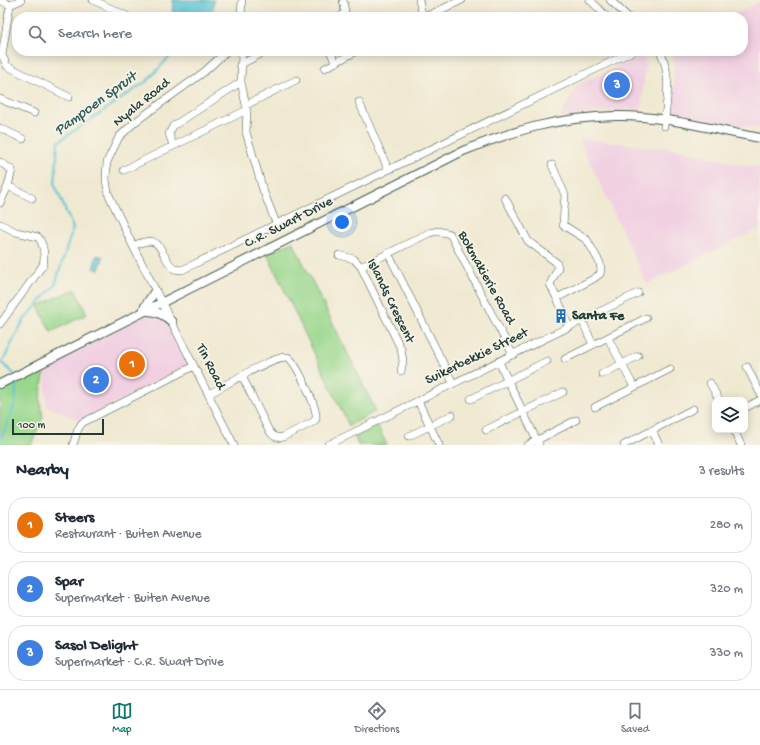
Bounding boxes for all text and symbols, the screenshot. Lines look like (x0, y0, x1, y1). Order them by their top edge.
search box (12, 12, 748, 56)
icon: search (26, 23, 48, 45)
text: Search here (58, 25, 132, 43)
water label: Pampoen Spruit (52, 67, 143, 140)
pin: 3 (604, 70, 630, 100)
street label: Nyala Road (110, 74, 175, 131)
street label: C.R. Swart Drive (242, 193, 337, 253)
your location (332, 212, 352, 232)
street label: Bokmakierie Road (453, 228, 520, 329)
street label: Islands Crescent (362, 256, 418, 347)
building icon: Santa Fe (553, 308, 569, 324)
place label: Santa Fe (572, 308, 625, 325)
street label: Suikerbekkie Street (423, 324, 532, 389)
street label: Tin Road (191, 340, 230, 394)
pin: 1 (119, 349, 145, 379)
pin: 2 (83, 365, 109, 395)
map controls (712, 397, 748, 433)
button: layers (712, 397, 748, 433)
scale bar (12, 417, 104, 436)
text: 100 m (18, 420, 45, 432)
text: Nearby (16, 461, 69, 481)
text: 3 results (699, 464, 744, 479)
text: Steers (55, 509, 94, 527)
text: 1 (27, 518, 33, 533)
text: 280 m (710, 518, 743, 533)
text: Restaurant · Buiten Avenue (55, 527, 201, 542)
text: Spar (55, 573, 83, 591)
text: 2 (27, 582, 33, 597)
text: 320 m (710, 582, 743, 597)
text: Supermarket · Buiten Avenue (55, 591, 210, 606)
text: Sasol Delight (55, 637, 137, 655)
text: 3 (27, 646, 33, 661)
text: 330 m (710, 646, 743, 661)
text: Supermarket · C.R. Swart Drive (55, 655, 224, 670)
tab: Map (111, 700, 133, 736)
tab: Directions (355, 700, 399, 736)
tab: Saved (621, 700, 649, 736)

